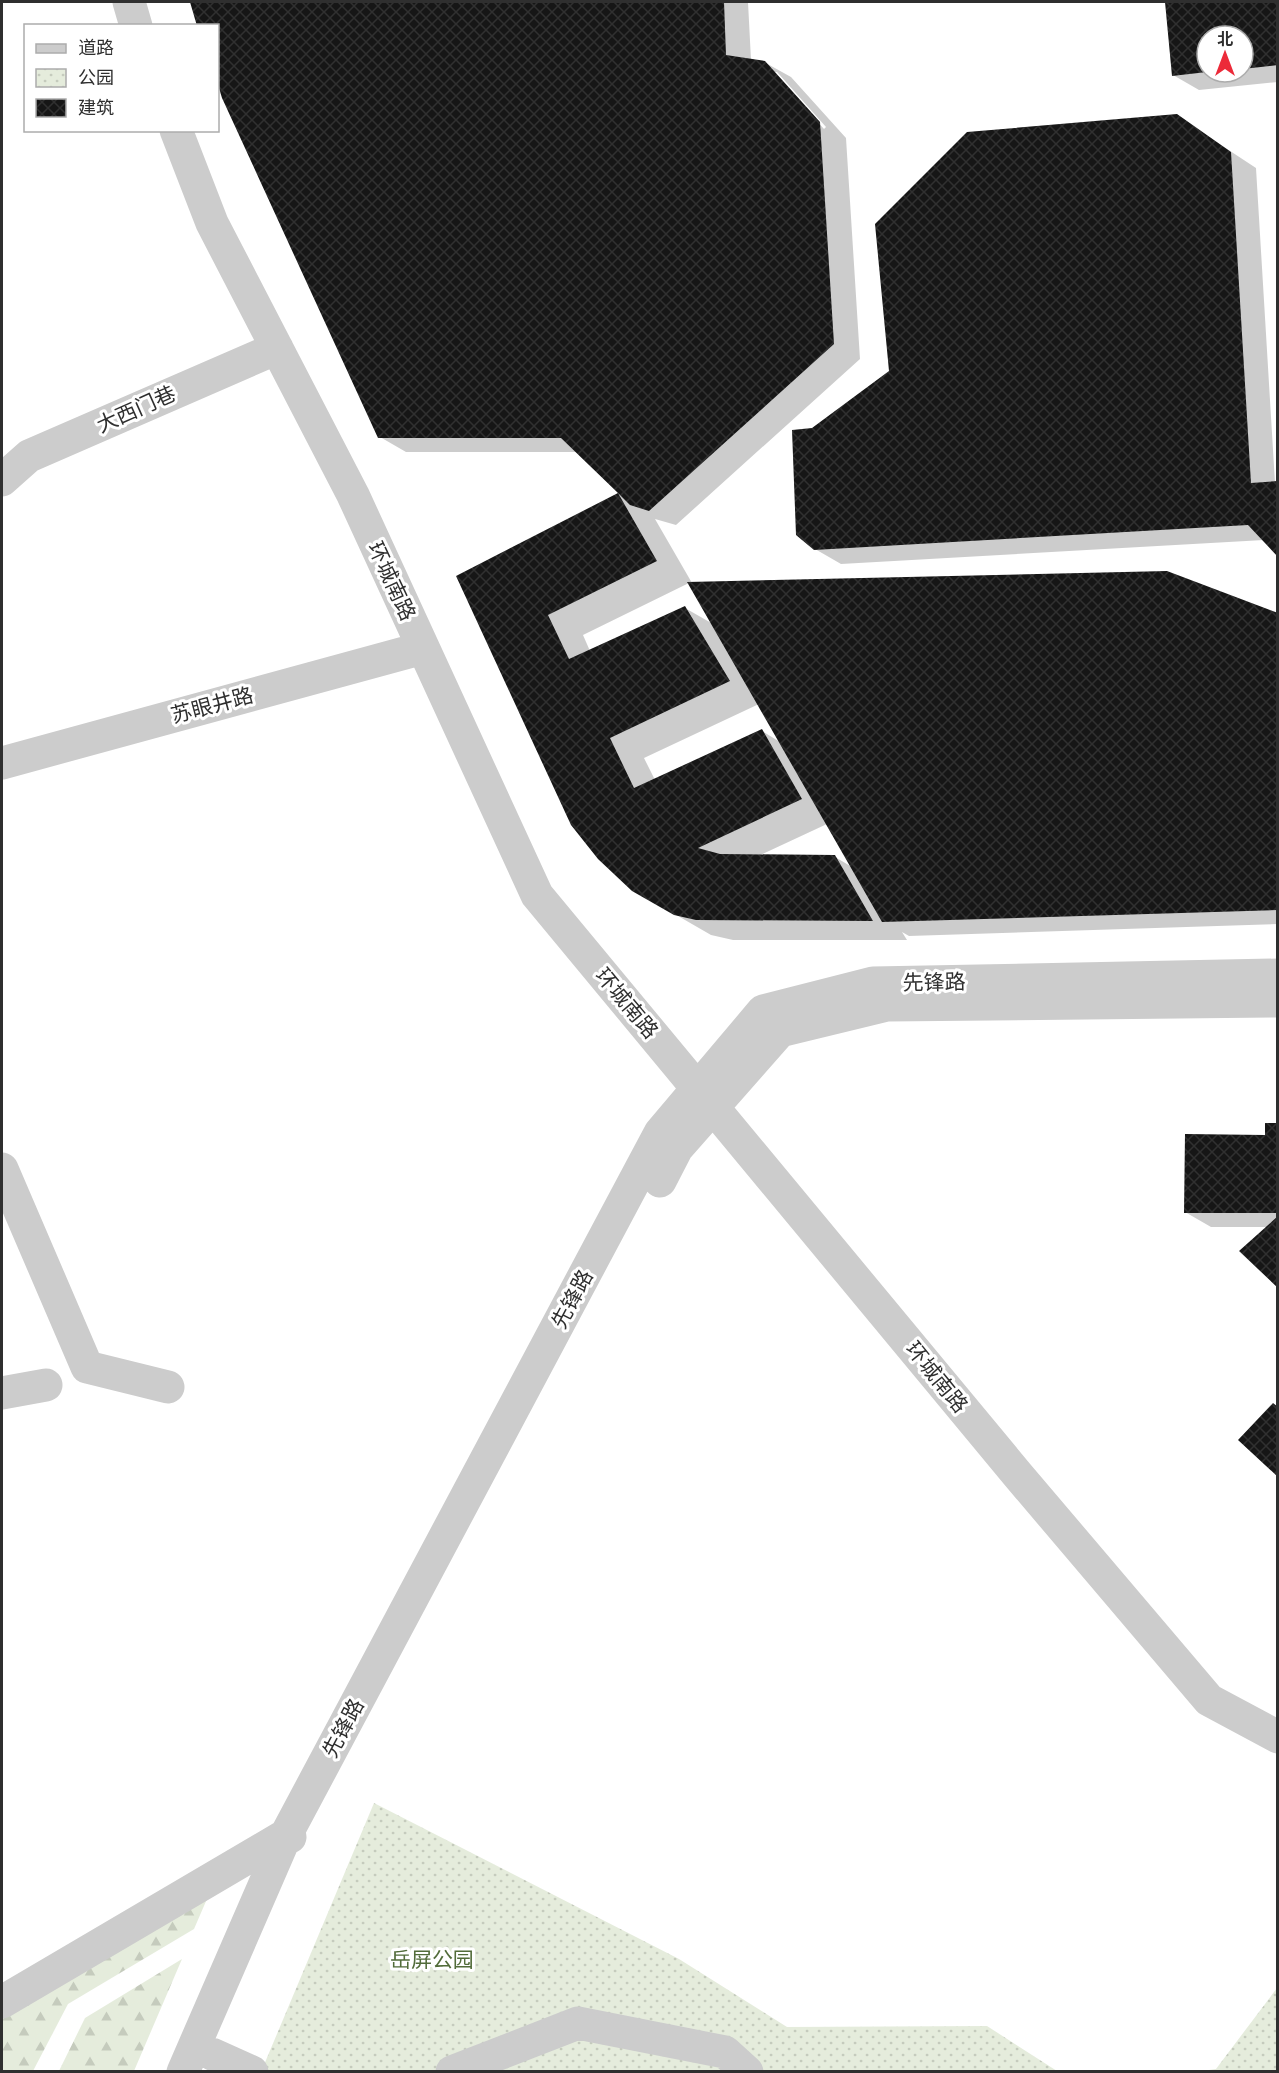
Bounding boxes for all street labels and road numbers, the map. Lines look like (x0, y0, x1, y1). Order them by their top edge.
street label: 大西门巷 (92, 380, 180, 438)
street label: 环城南路 (362, 537, 422, 625)
street label: 苏眼井路 (168, 681, 256, 729)
street label: 环城南路 (590, 962, 664, 1044)
street label: 先锋路 (902, 968, 966, 996)
street label: 先锋路 (545, 1265, 599, 1333)
street label: 环城南路 (900, 1336, 974, 1418)
street label: 先锋路 (316, 1694, 370, 1762)

